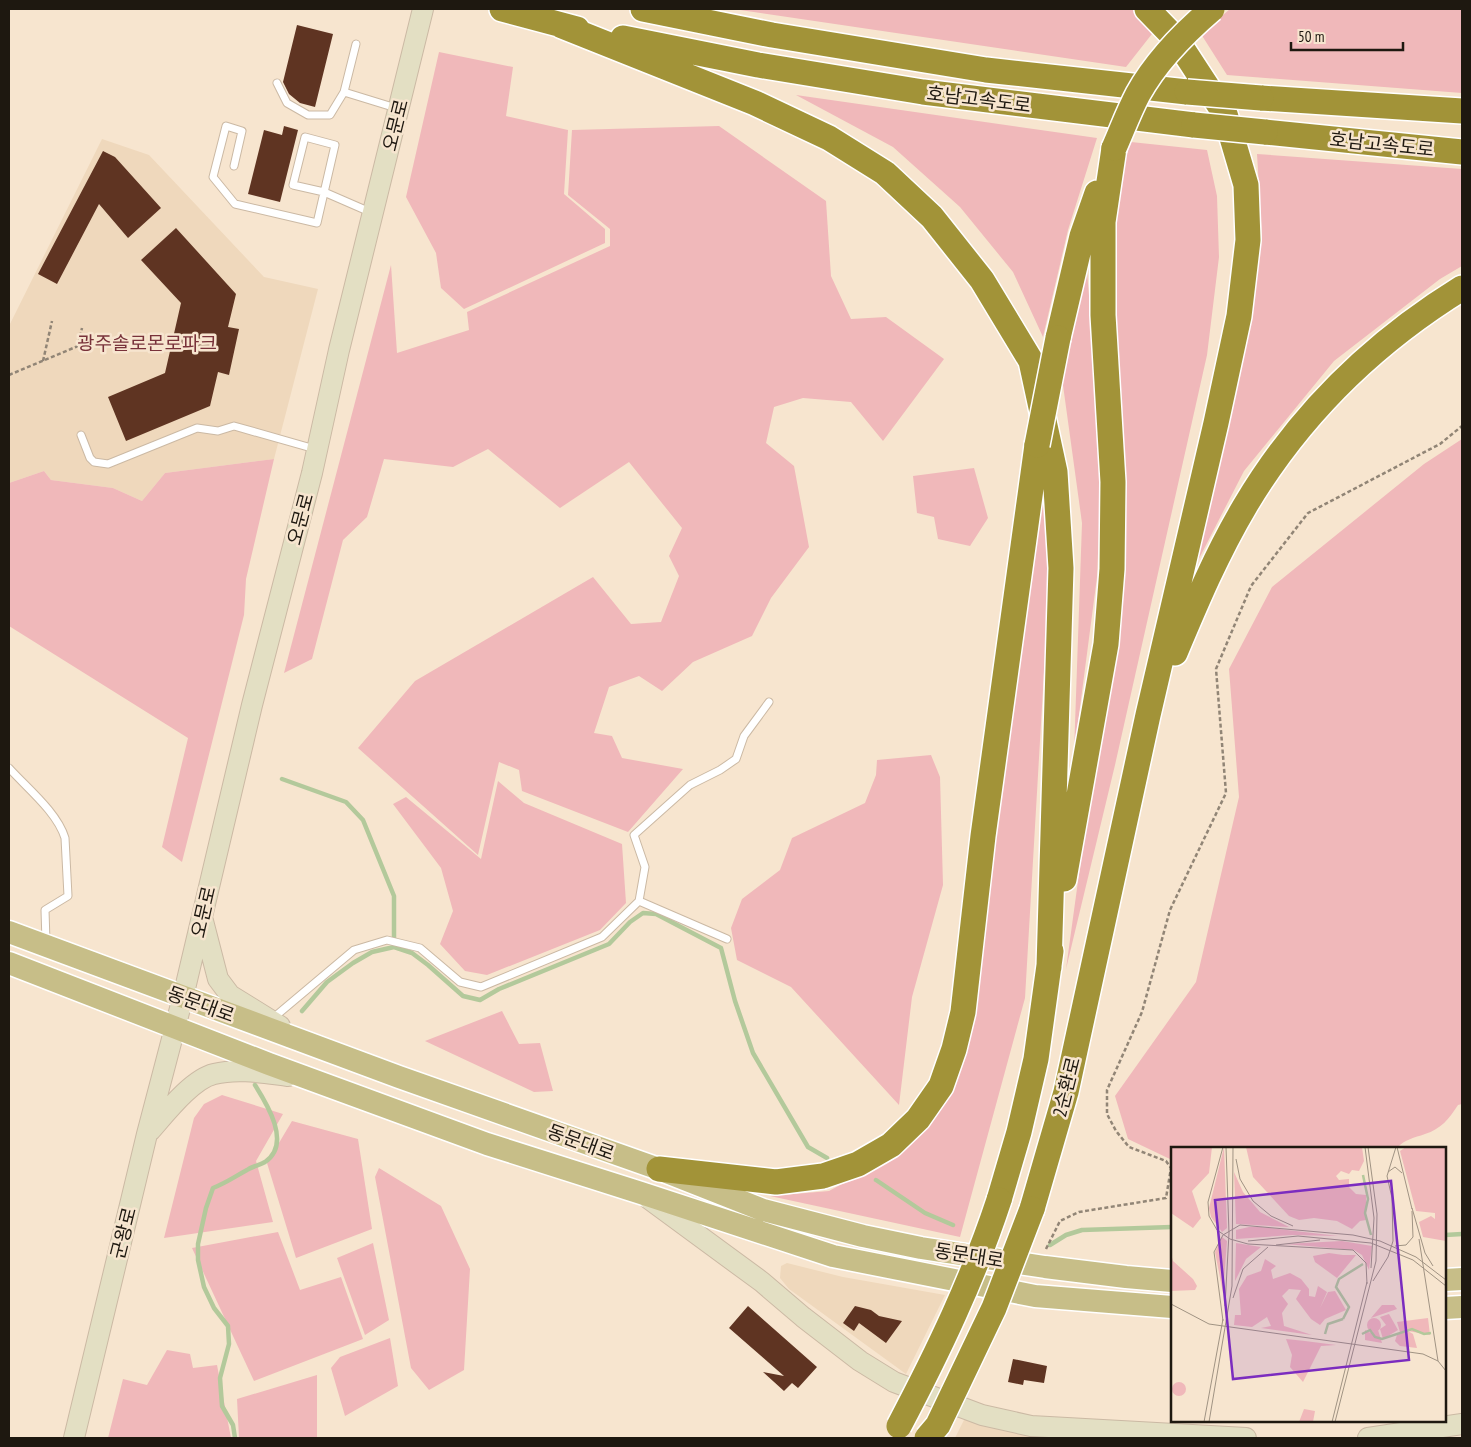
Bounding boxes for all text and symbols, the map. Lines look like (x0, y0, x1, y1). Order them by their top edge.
scale bar (1291, 20, 1404, 52)
text: 50 m (1298, 27, 1324, 46)
street label: 호남고속도로 (925, 81, 1033, 117)
street label: 오문로 (377, 97, 413, 153)
street label: 호남고속도로 (1329, 127, 1435, 161)
park label: 광주솔로몬로파크 (77, 331, 217, 355)
street label: 오문로 (282, 491, 318, 547)
street label: 오문로 (185, 884, 221, 940)
street label: 동문대로 (164, 981, 238, 1027)
street label: 2순환로 (1047, 1055, 1085, 1119)
street label: 동문대로 (544, 1119, 618, 1165)
inset map (1171, 1147, 1446, 1422)
street label: 군왕로 (105, 1205, 141, 1261)
street label: 동문대로 (933, 1238, 1005, 1272)

